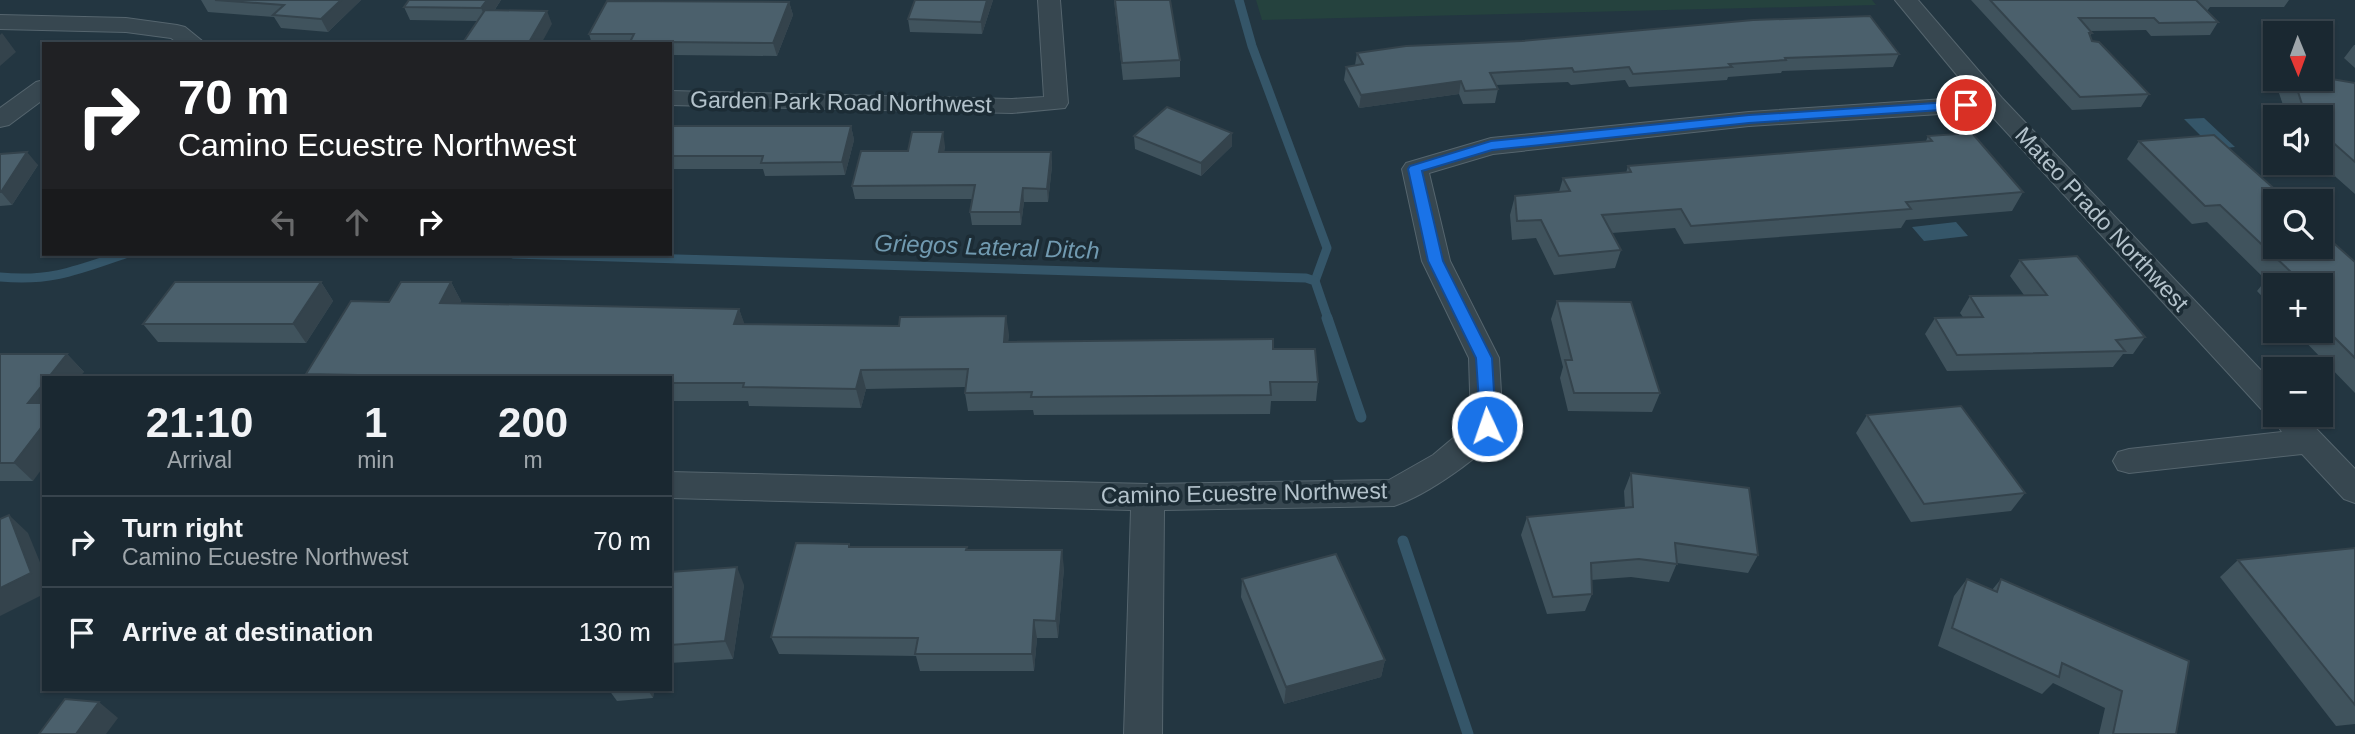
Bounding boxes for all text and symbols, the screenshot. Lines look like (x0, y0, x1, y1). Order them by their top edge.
north arrow (2263, 21, 2333, 91)
map controls (2263, 21, 2333, 427)
icon: right (63, 70, 154, 161)
text: 70 m (178, 70, 290, 124)
pin (1936, 75, 1996, 135)
street label: Garden Park Road Northwest (690, 86, 993, 118)
icon: arrive (1947, 86, 1985, 124)
button: sound (2263, 105, 2333, 175)
street label: Mateo Prado Northwest (2010, 122, 2194, 317)
text: Camino Ecuestre Northwest (178, 127, 576, 163)
button: search (2263, 189, 2333, 259)
icon: left (265, 203, 303, 241)
icon: ahead (338, 203, 376, 241)
icon: right (411, 203, 449, 241)
water label: Griegos Lateral Ditch (874, 229, 1100, 264)
button: + (2263, 273, 2333, 343)
button: − (2263, 357, 2333, 427)
position arrow (1450, 389, 1524, 463)
text: 21:10 (146, 399, 253, 446)
text: 1 (364, 399, 387, 446)
text: 200 (498, 399, 568, 446)
text: Arrival (167, 447, 232, 473)
text: min (357, 447, 394, 473)
text: m (524, 447, 543, 473)
street label: Camino Ecuestre Northwest (1101, 477, 1388, 508)
text: Turn right (122, 513, 243, 543)
icon: right (63, 523, 101, 561)
text: 70 m (593, 526, 651, 556)
text: Camino Ecuestre Northwest (122, 544, 408, 570)
icon: arrive (63, 614, 101, 652)
text: Arrive at destination (122, 617, 373, 647)
text: 130 m (579, 617, 651, 647)

